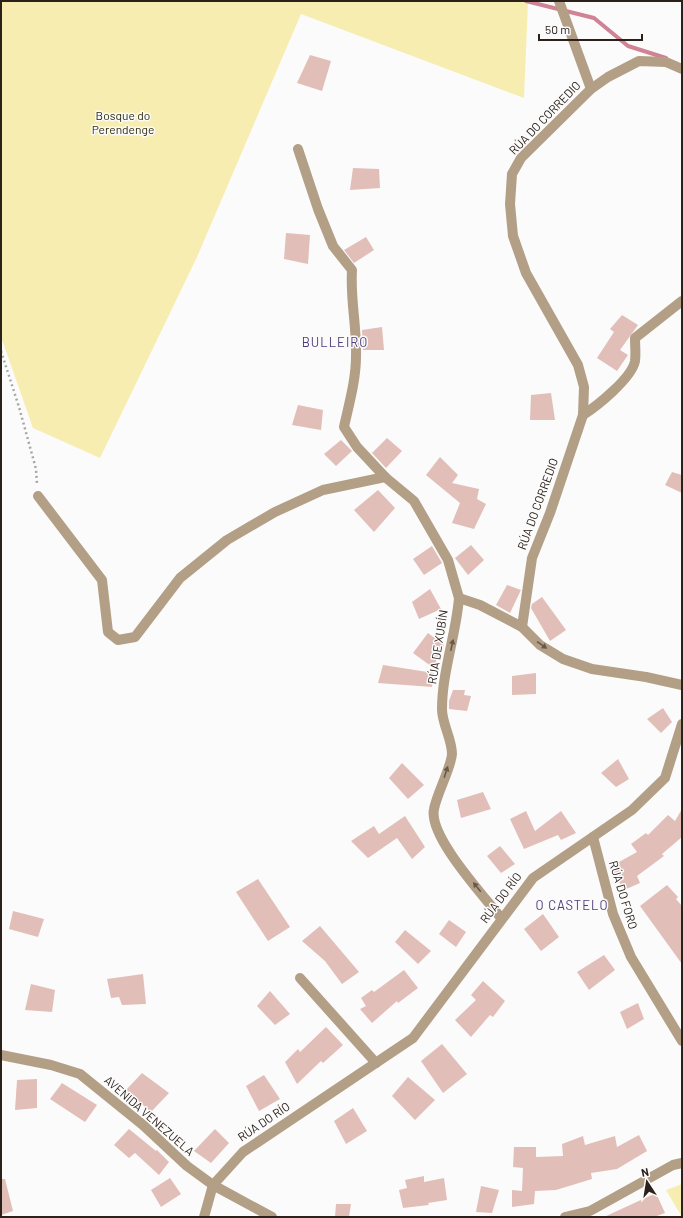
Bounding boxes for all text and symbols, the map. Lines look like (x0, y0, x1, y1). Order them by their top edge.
scale bar (539, 16, 642, 42)
text: 50 m (545, 22, 570, 36)
street label: RÚA DO CORREDIO (506, 78, 583, 157)
park label: Bosque do Perendenge (92, 108, 154, 136)
district label: BULLEIRO (302, 334, 368, 350)
street label: RÚA DO CORREDIO (514, 456, 560, 551)
street label: RÚA DE XUBÍN (424, 609, 450, 685)
one-way arrow (449, 639, 455, 651)
one-way arrow (536, 641, 547, 649)
one-way arrow (443, 766, 449, 778)
street label: RÚA DO FORO (607, 859, 641, 931)
street label: RÚA DO RÍO (477, 869, 524, 926)
one-way arrow (472, 882, 481, 893)
district label: O CASTELO (536, 897, 609, 913)
street label: AVENIDA VENEZUELA (102, 1072, 197, 1158)
street label: RÚA DO RÍO (235, 1099, 292, 1144)
north arrow (627, 1162, 667, 1202)
text: N (640, 1165, 650, 1179)

